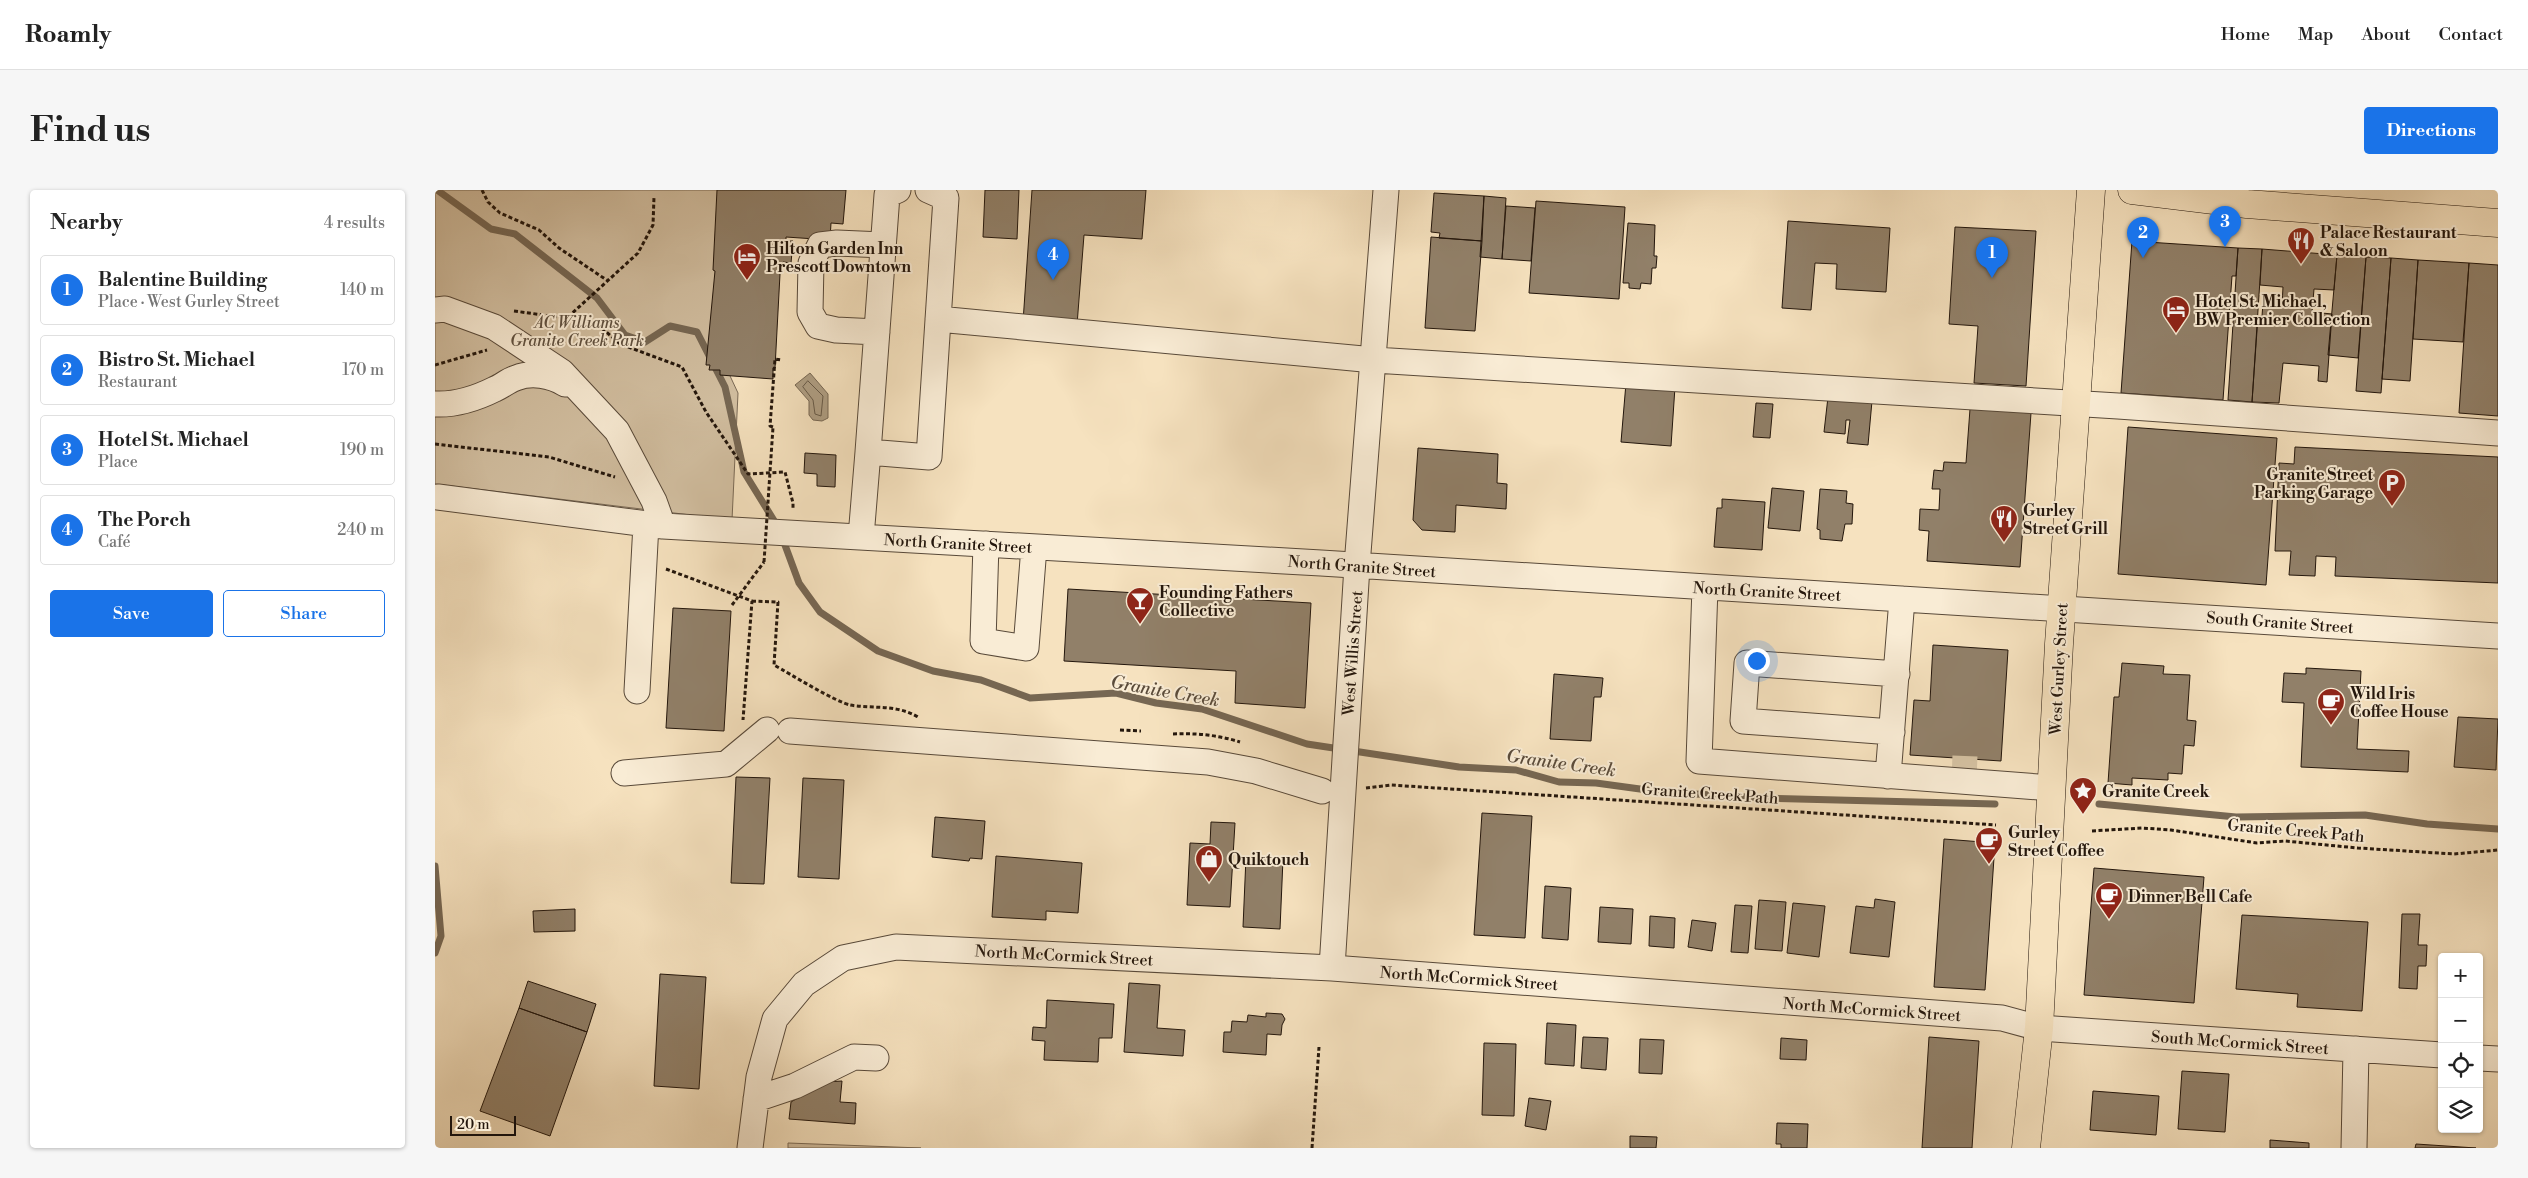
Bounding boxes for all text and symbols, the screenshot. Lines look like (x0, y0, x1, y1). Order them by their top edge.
text: Roamly (25, 20, 111, 50)
text: Home (2221, 23, 2270, 46)
text: Map (2298, 23, 2334, 46)
text: About (2362, 23, 2411, 46)
text: Contact (2439, 23, 2503, 46)
button: Directions (2364, 107, 2498, 154)
text: Find us (30, 109, 150, 152)
pin: 3 (2209, 206, 2241, 247)
text: Nearby (50, 210, 123, 236)
text: 4 results (324, 213, 385, 233)
pin: 2 (2127, 217, 2159, 258)
place label: Palace Restaurant & Saloon (2320, 223, 2457, 261)
restaurant icon: Palace Restaurant & Saloon (2286, 226, 2316, 265)
pin: 1 (1976, 237, 2008, 278)
place label: Hilton Garden Inn Prescott Downtown (766, 239, 911, 277)
pin: 4 (1037, 239, 1069, 280)
hotel icon: Hilton Garden Inn Prescott Downtown (732, 242, 762, 281)
text: Balentine Building (98, 268, 267, 292)
text: 1 (63, 280, 71, 300)
text: 140 m (340, 280, 384, 300)
text: Place · West Gurley Street (98, 292, 280, 312)
place label: Hotel St. Michael, BW Premier Collection (2195, 292, 2370, 330)
hotel icon: Hotel St. Michael, BW Premier Collection (2161, 295, 2191, 334)
park label: AC Williams Granite Creek Park (510, 313, 644, 351)
text: Bistro St. Michael (98, 348, 255, 372)
text: 2 (62, 360, 72, 380)
text: 170 m (342, 360, 384, 380)
text: Restaurant (98, 372, 177, 392)
text: Hotel St. Michael (98, 428, 249, 452)
text: 3 (62, 440, 72, 460)
text: 190 m (340, 440, 384, 460)
text: Place (98, 452, 138, 472)
place label: Granite Street Parking Garage (2254, 465, 2373, 503)
parking icon: Granite Street Parking Garage (2377, 468, 2407, 507)
place label: Gurley Street Grill (2023, 501, 2109, 539)
restaurant icon: Gurley Street Grill (1989, 504, 2019, 543)
text: The Porch (98, 508, 191, 532)
text: 4 (62, 520, 72, 540)
text: 240 m (337, 520, 384, 540)
street label: North Granite Street (883, 530, 1033, 558)
text: Café (98, 532, 131, 552)
street label: North Granite Street (1287, 552, 1437, 582)
street label: North Granite Street (1692, 578, 1842, 606)
place label: Founding Fathers Collective (1159, 583, 1293, 621)
bar icon: Founding Fathers Collective (1125, 586, 1155, 625)
button: Save (50, 590, 213, 637)
button: Share (223, 590, 385, 637)
street label: West Willis Street (1339, 590, 1367, 717)
street label: West Gurley Street (2045, 602, 2072, 737)
street label: South Granite Street (2206, 608, 2355, 638)
your location (1744, 648, 1770, 674)
water label: Granite Creek (1109, 671, 1221, 712)
place label: Wild Iris Coffee House (2349, 684, 2449, 722)
cafe icon: Wild Iris Coffee House (2316, 687, 2346, 726)
water label: Granite Creek (1505, 744, 1617, 783)
place icon: Granite Creek (2068, 776, 2098, 815)
street label: Granite Creek Path (1641, 779, 1780, 809)
place label: Granite Creek (2102, 782, 2211, 802)
street label: Granite Creek Path (2227, 815, 2366, 847)
place label: Gurley Street Coffee (2008, 823, 2105, 861)
cafe icon: Gurley Street Coffee (1974, 826, 2004, 865)
shop icon: Quiktouch (1194, 844, 1224, 883)
place label: Quiktouch (1228, 850, 1309, 870)
cafe icon: Dinner Bell Cafe (2094, 881, 2124, 920)
place label: Dinner Bell Cafe (2128, 887, 2253, 907)
street label: North McCormick Street (974, 941, 1154, 971)
map controls (2438, 953, 2483, 1133)
button: + (2438, 953, 2483, 998)
street label: North McCormick Street (1379, 963, 1559, 995)
street label: North McCormick Street (1782, 994, 1962, 1026)
button: − (2438, 998, 2483, 1043)
street label: South McCormick Street (2150, 1027, 2330, 1059)
button: locate (2438, 1043, 2483, 1088)
button: layers (2438, 1088, 2483, 1133)
scale bar (450, 1113, 516, 1136)
text: 20 m (457, 1116, 489, 1134)

